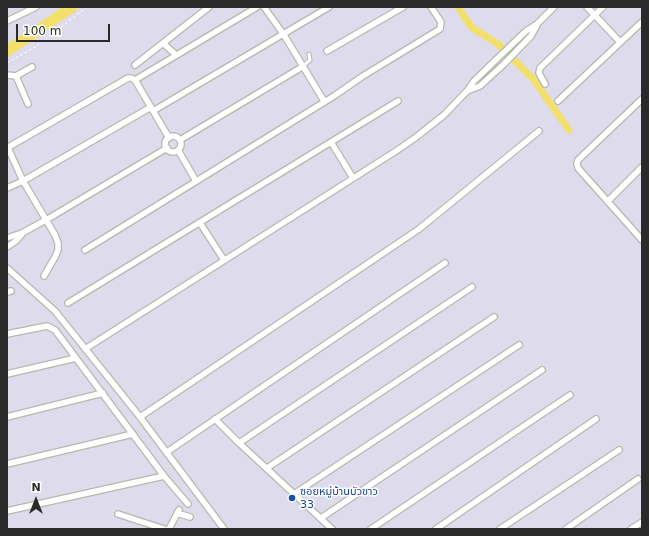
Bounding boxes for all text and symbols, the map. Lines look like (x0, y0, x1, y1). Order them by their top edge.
scale bar (18, 16, 112, 42)
text: 100 m (23, 24, 61, 38)
north arrow (16, 480, 56, 520)
text: N (31, 481, 41, 494)
place label: ซอยหมู่บ้านบัวขาว 33 (300, 485, 378, 511)
marker: ซอยหมู่บ้านบัวขาว 33 (287, 493, 297, 503)

